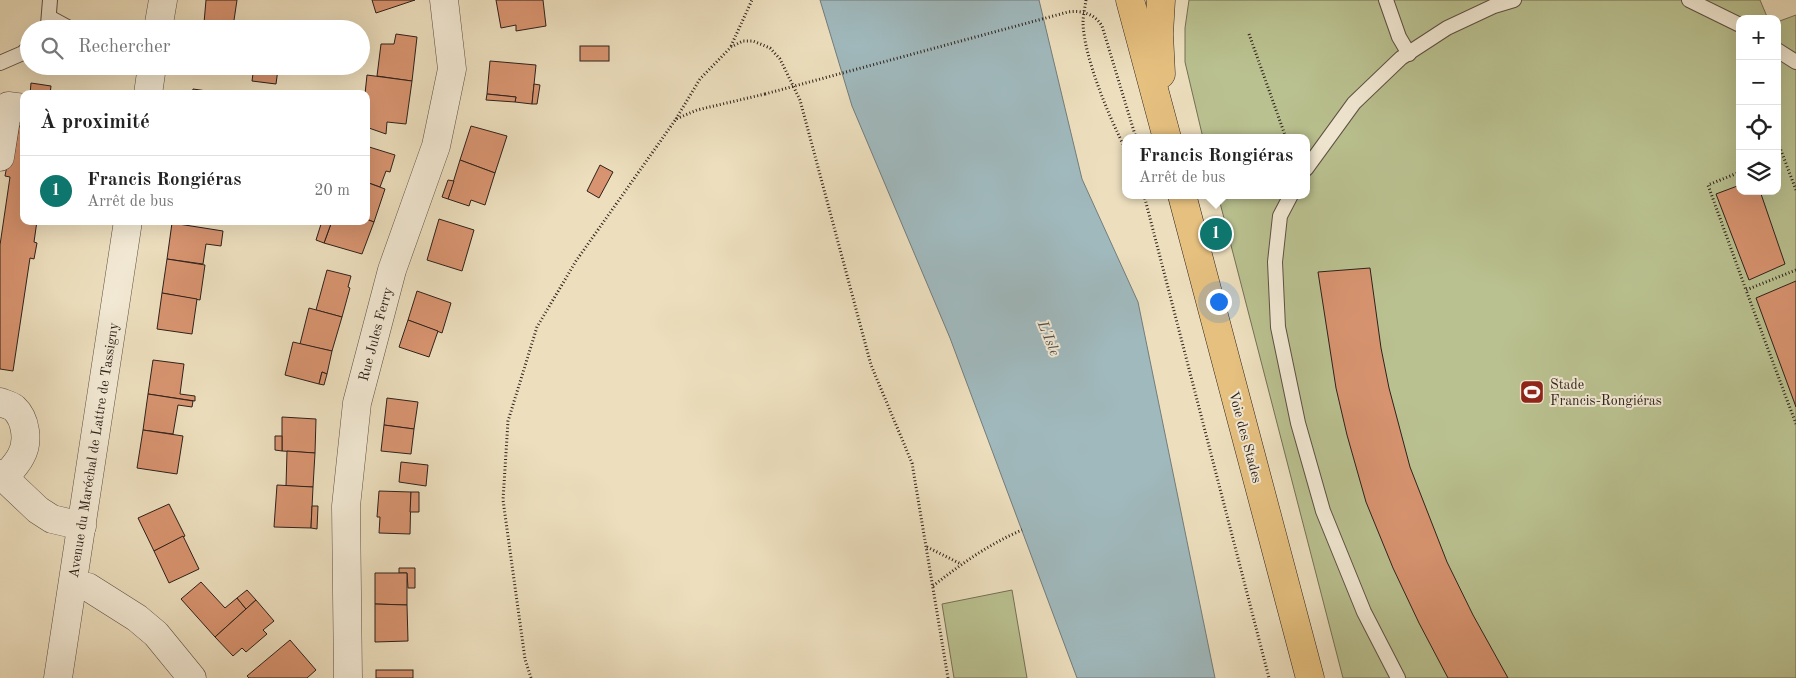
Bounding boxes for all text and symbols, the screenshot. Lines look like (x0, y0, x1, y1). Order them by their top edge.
map controls (1736, 15, 1781, 195)
button: + (1736, 15, 1781, 60)
search box (20, 20, 370, 75)
icon: search (38, 34, 66, 62)
text: Rechercher (78, 38, 171, 57)
button: − (1736, 60, 1781, 105)
button: locate (1736, 105, 1781, 150)
text: À proximité (40, 112, 150, 133)
popup (1122, 134, 1310, 199)
text: Francis Rongiéras (1139, 147, 1293, 166)
button: layers (1736, 150, 1781, 195)
text: Arrêt de bus (1139, 170, 1225, 186)
text: Francis Rongiéras (87, 171, 241, 190)
text: 1 (51, 183, 61, 199)
text: 20 m (314, 183, 350, 199)
text: Arrêt de bus (87, 194, 174, 210)
pin: 1 (1200, 215, 1232, 253)
street label: Rue Jules Ferry (357, 285, 395, 383)
your location (1206, 289, 1232, 315)
water label: L'Isle (1033, 318, 1061, 358)
street label: Avenue du Maréchal de Lattre de Tassigny (67, 321, 121, 579)
place label: Stade Francis-Rongiéras (1550, 378, 1662, 408)
sports icon: Stade Francis-Rongiéras (1519, 379, 1545, 405)
street label: Voie des Stades (1226, 390, 1264, 485)

